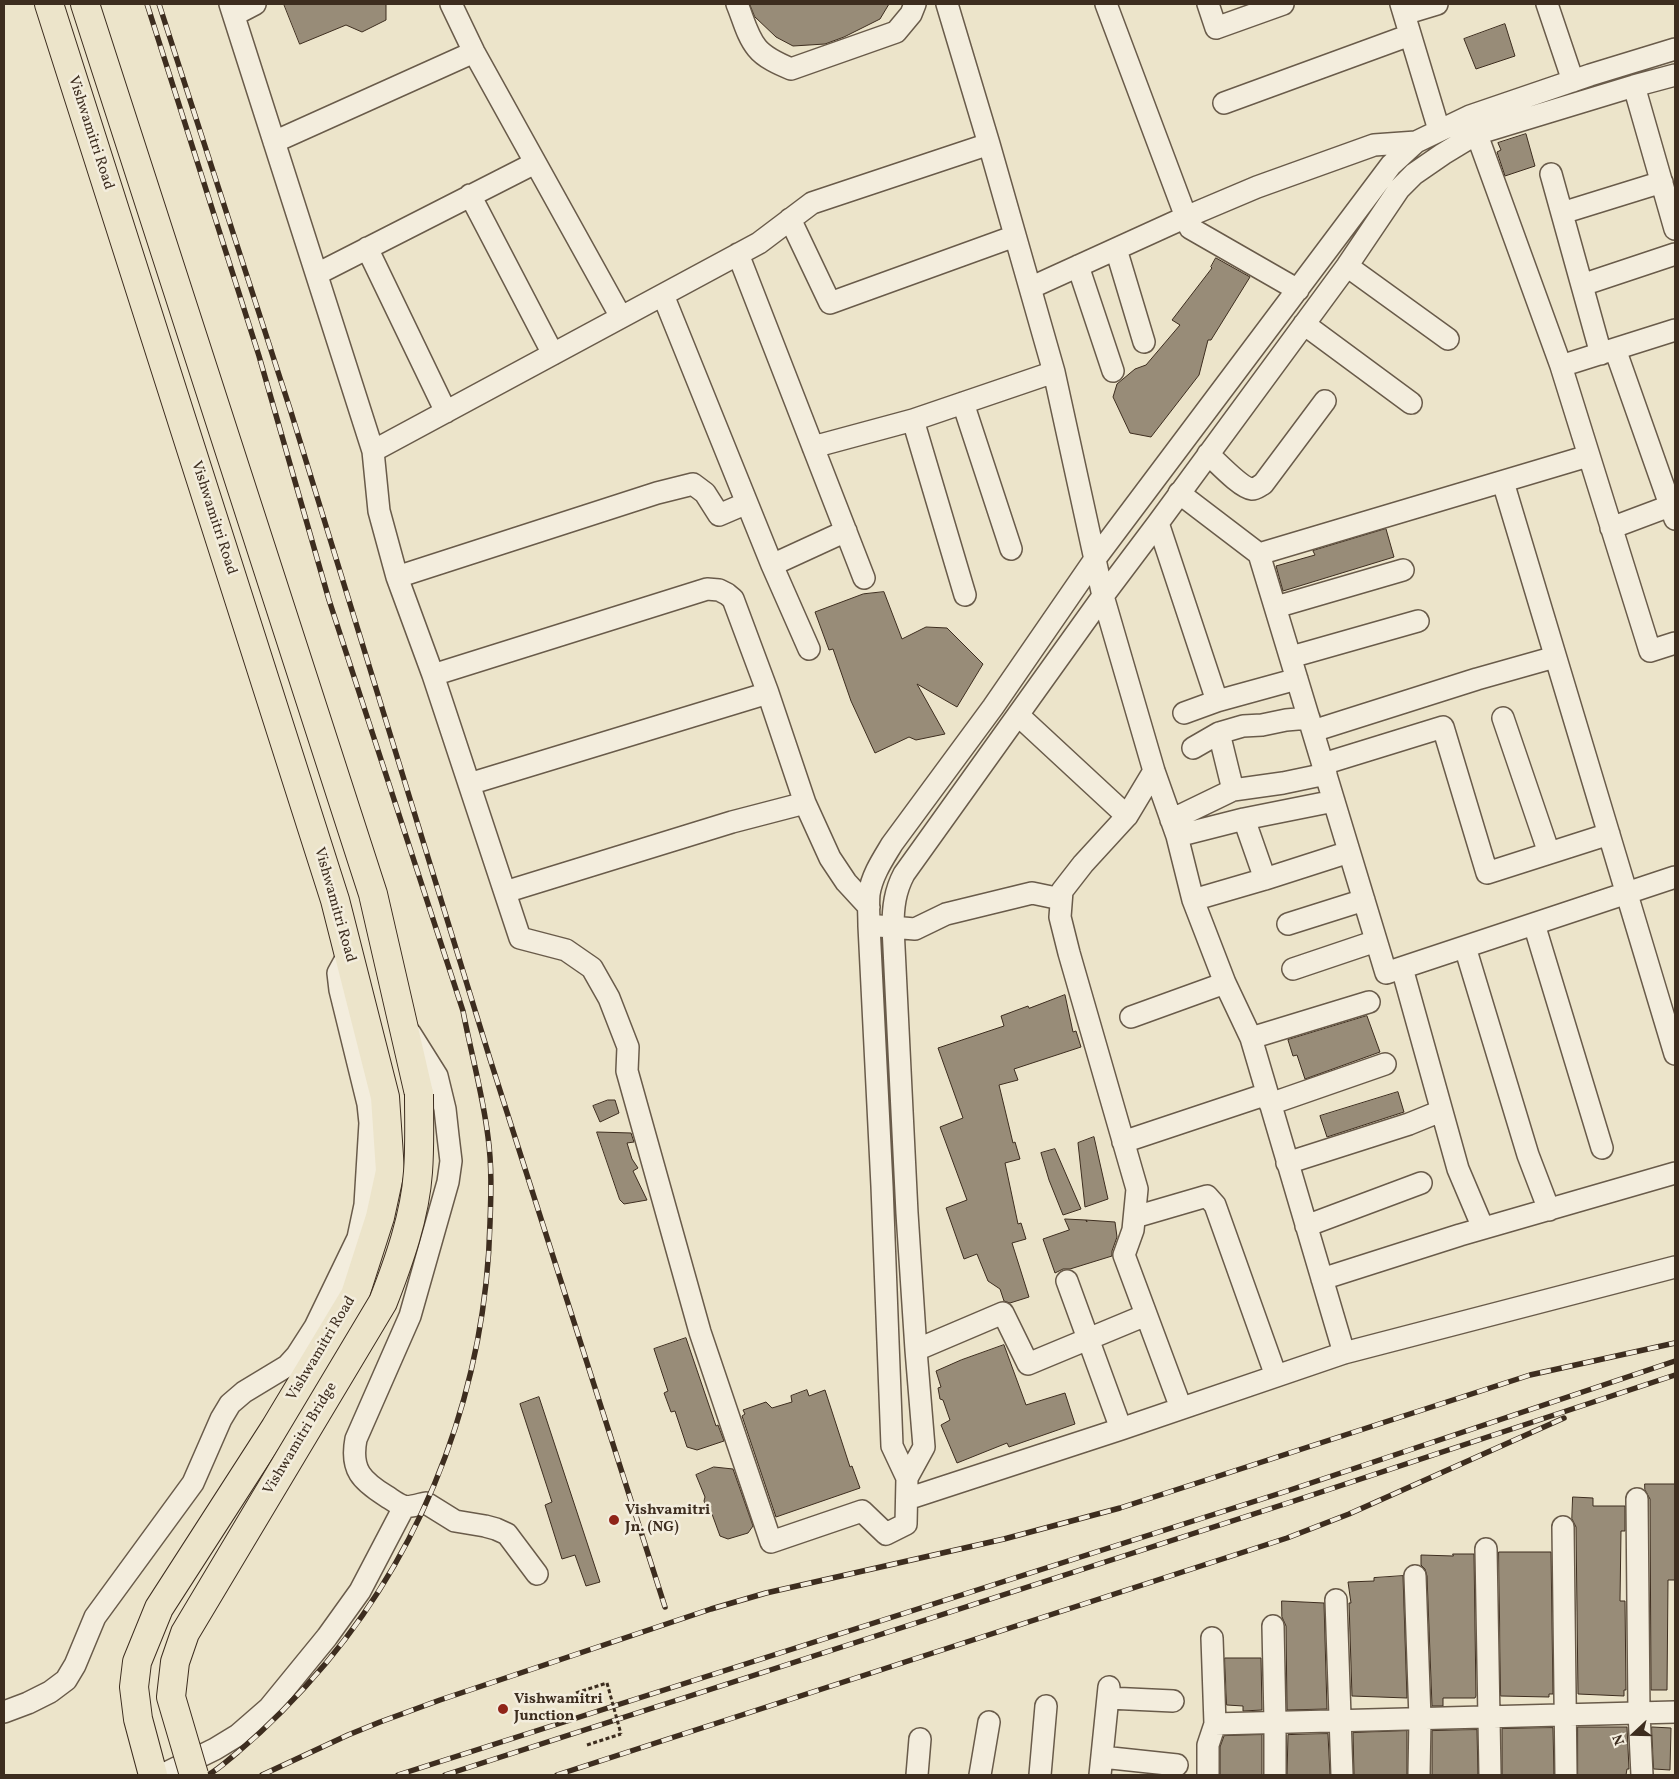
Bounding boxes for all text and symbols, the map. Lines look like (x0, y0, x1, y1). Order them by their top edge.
street label: Vishwamitri Road (63, 74, 117, 192)
street label: Vishwamitri Road (186, 459, 240, 577)
street label: Vishwamitri Road (309, 846, 359, 964)
street label: Vishwamitri Road (284, 1294, 360, 1404)
street label: Vishwamitri Bridge (260, 1379, 342, 1499)
place label: Vishvamitri Jn. (NG) (625, 1502, 710, 1537)
marker: Vishvamitri Jn. (NG) (607, 1513, 621, 1527)
place label: Vishwamitri Junction (514, 1691, 603, 1726)
marker: Vishwamitri Junction (496, 1702, 510, 1716)
north arrow (1609, 1709, 1659, 1759)
text: N (1609, 1731, 1630, 1748)

